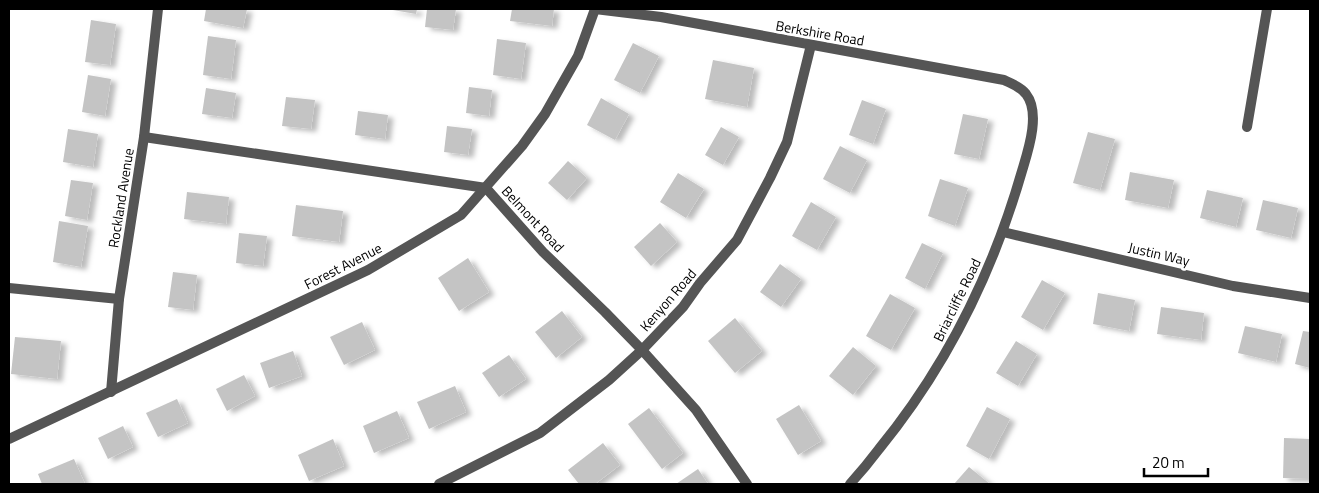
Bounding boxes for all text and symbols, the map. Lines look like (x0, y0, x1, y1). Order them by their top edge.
street label: Berkshire Road (774, 14, 866, 51)
street label: Rockland Avenue (102, 147, 139, 249)
street label: Belmont Road (497, 181, 570, 256)
street label: Justin Way (1126, 236, 1192, 271)
street label: Forest Avenue (300, 237, 385, 294)
street label: Briarcliffe Road (927, 255, 986, 345)
street label: Kenyon Road (634, 264, 701, 336)
scale bar (1144, 446, 1208, 478)
text: 20 m (1152, 451, 1185, 474)

